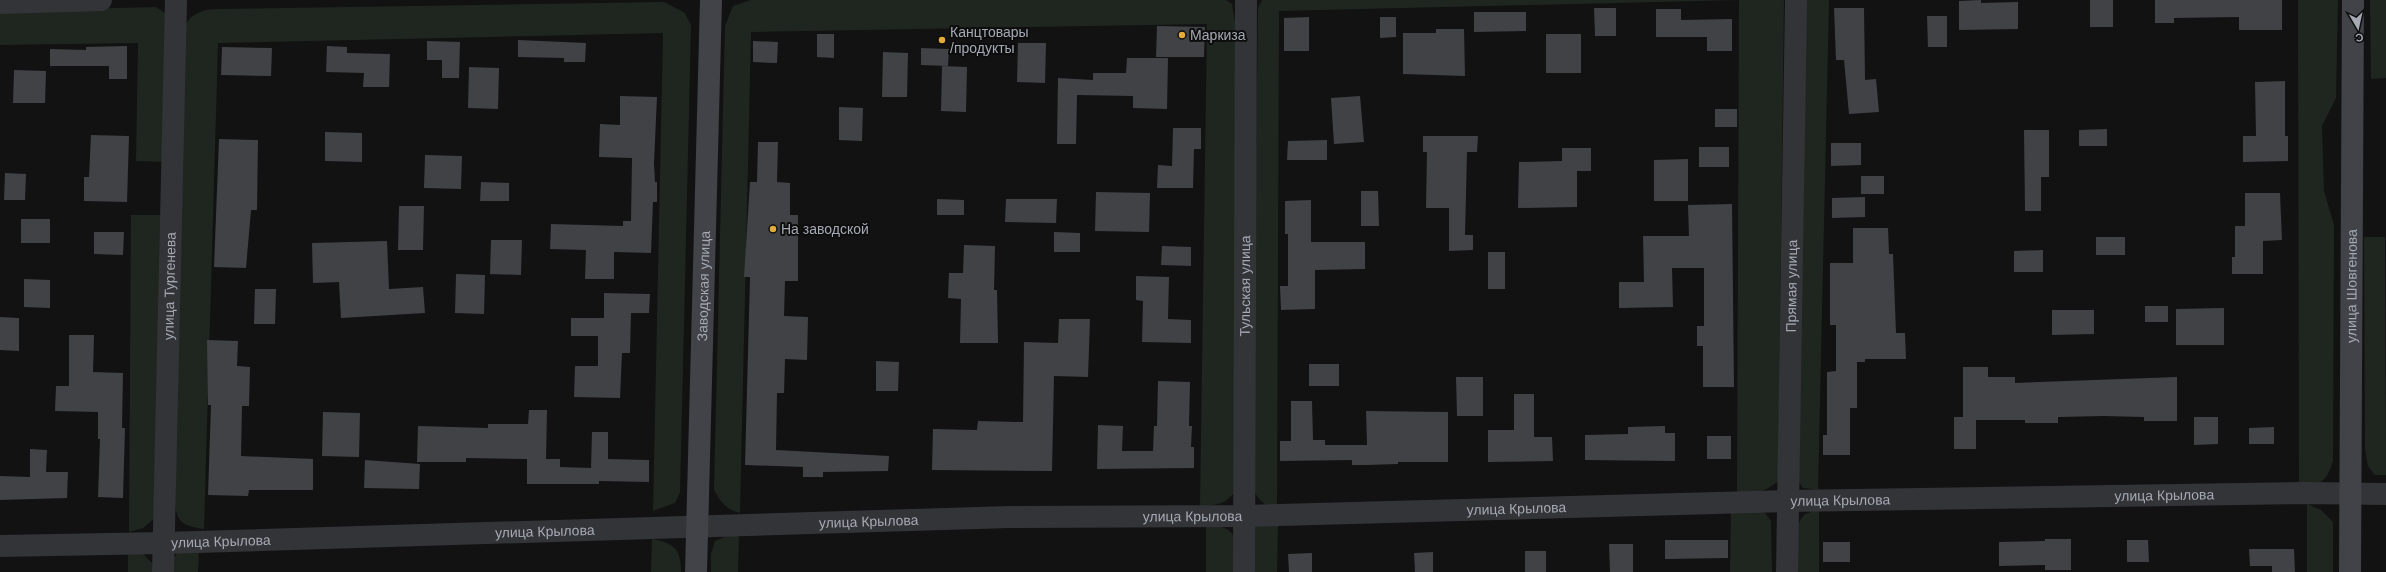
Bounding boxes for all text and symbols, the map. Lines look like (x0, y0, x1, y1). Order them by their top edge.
north arrow (2338, 8, 2378, 48)
place label: Канцтовары /продукты (950, 24, 1029, 56)
place label: Маркиза (1190, 27, 1246, 43)
marker: Маркиза (1177, 30, 1187, 40)
text: С (2355, 31, 2364, 44)
marker: Канцтовары /продукты (937, 35, 947, 45)
place label: На заводской (781, 221, 869, 237)
marker: На заводской (768, 224, 778, 234)
street label: улица Шовгенова (2343, 229, 2360, 343)
street label: Заводская улица (694, 230, 713, 342)
street label: улица Тургенева (160, 232, 179, 340)
street label: Тульская улица (1237, 235, 1253, 337)
street label: Прямая улица (1783, 239, 1800, 333)
street label: улица Крылова (2114, 486, 2214, 504)
street label: улица Крылова (1790, 491, 1890, 509)
street label: улица Крылова (1466, 499, 1567, 518)
street label: улица Крылова (1143, 508, 1243, 524)
street label: улица Крылова (819, 512, 919, 531)
street label: улица Крылова (495, 522, 595, 541)
street label: улица Крылова (171, 532, 271, 551)

